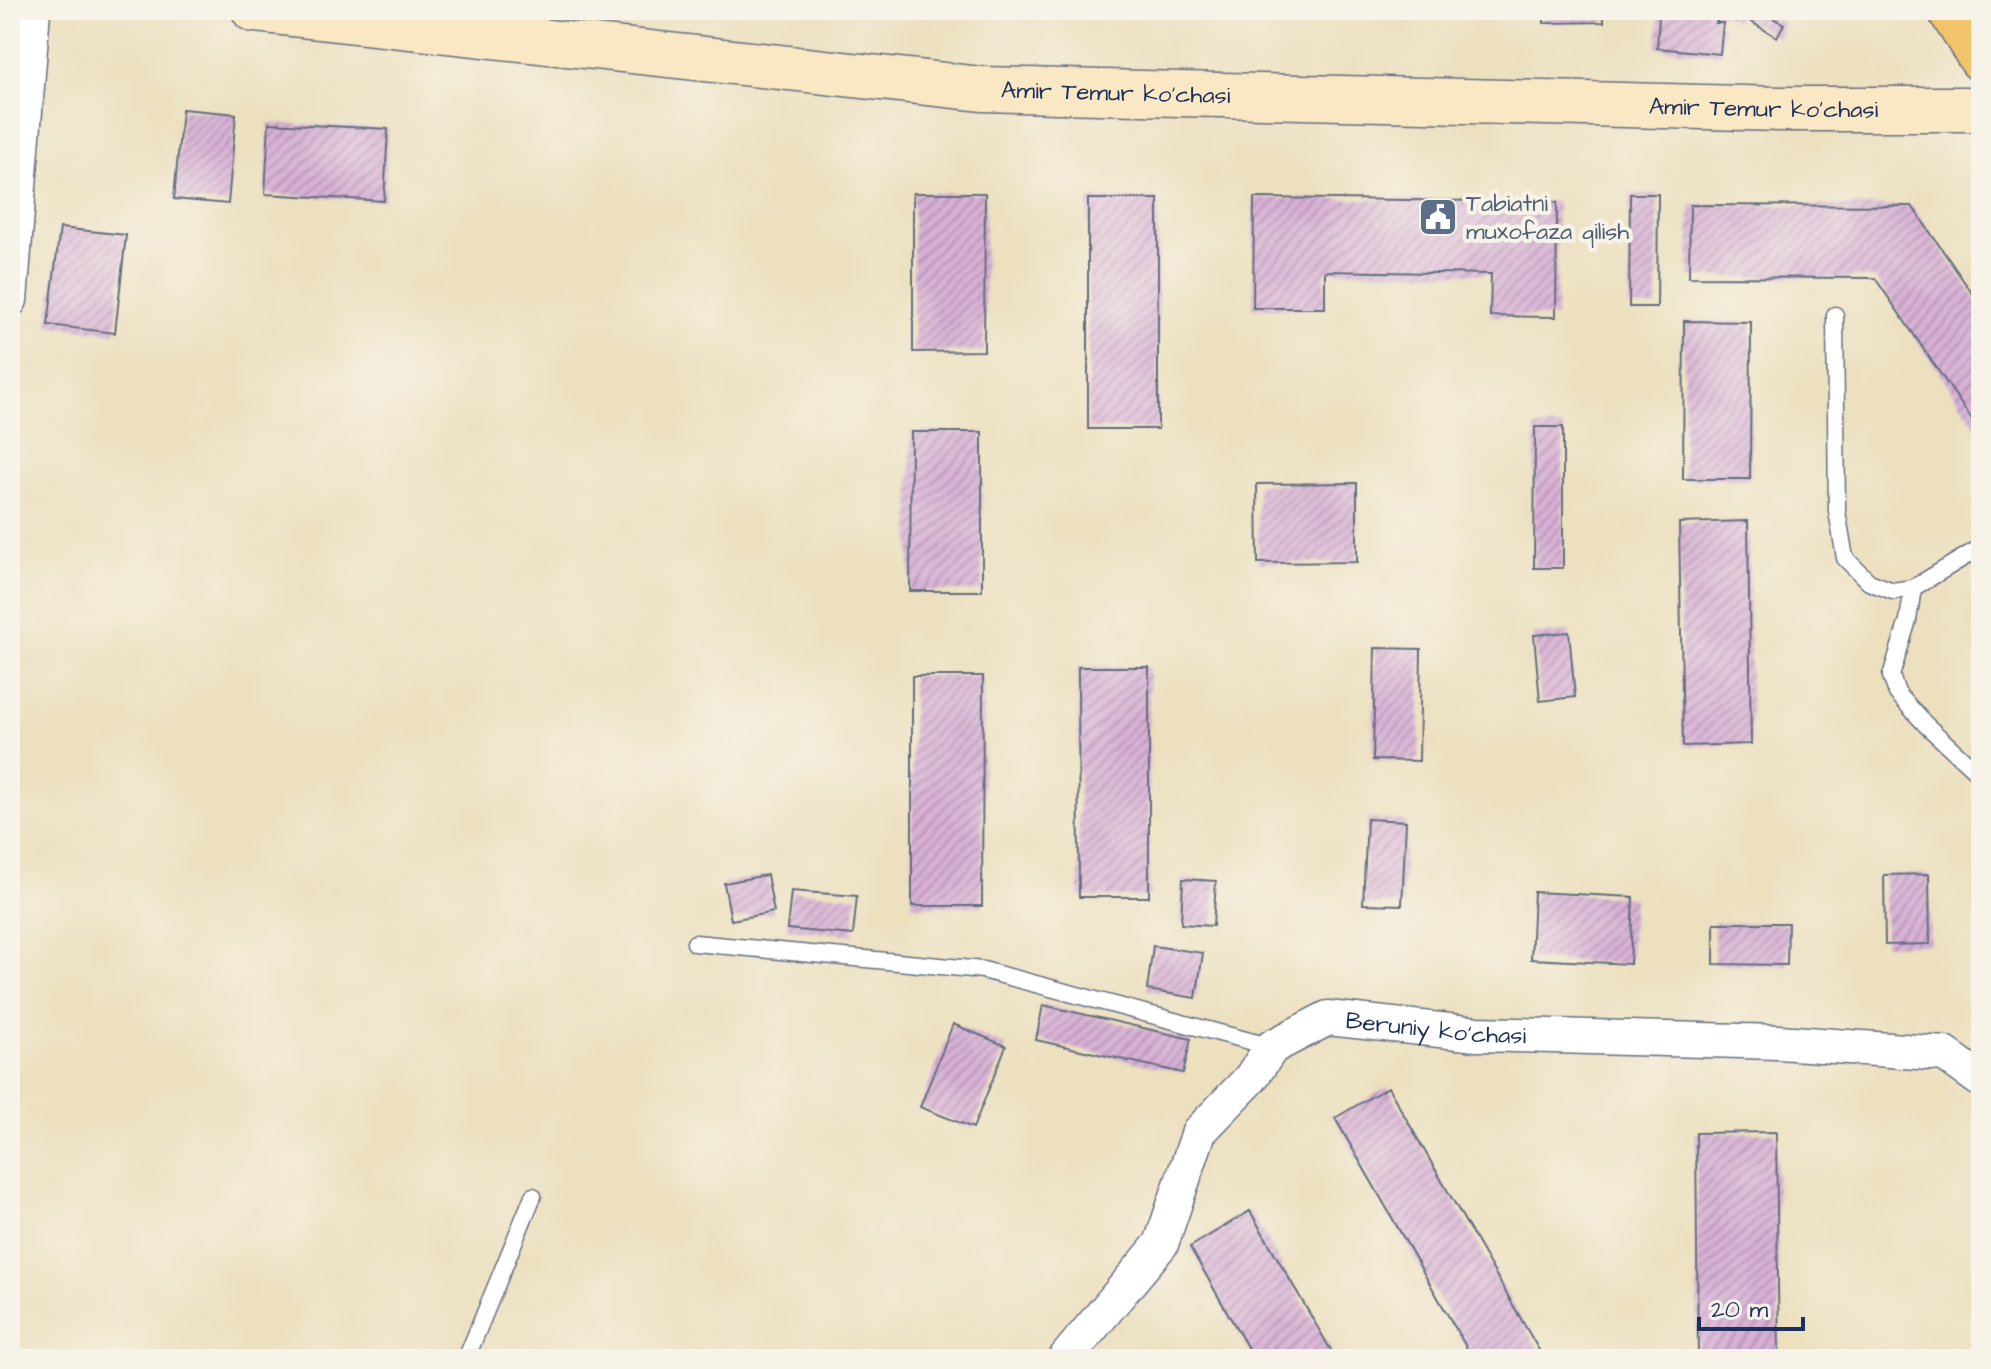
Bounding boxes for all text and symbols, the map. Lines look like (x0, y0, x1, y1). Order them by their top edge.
street label: Amir Temur ko'chasi (1001, 73, 1231, 113)
street label: Amir Temur ko'chasi (1648, 90, 1879, 127)
place label: Tabiatni muxofaza qilish (1466, 187, 1629, 249)
public building icon: Tabiatni muxofaza qilish (1417, 196, 1459, 238)
street label: Beruniy ko'chasi (1344, 1004, 1527, 1053)
scale bar (1699, 1281, 1803, 1331)
text: 20 m (1711, 1293, 1768, 1327)

